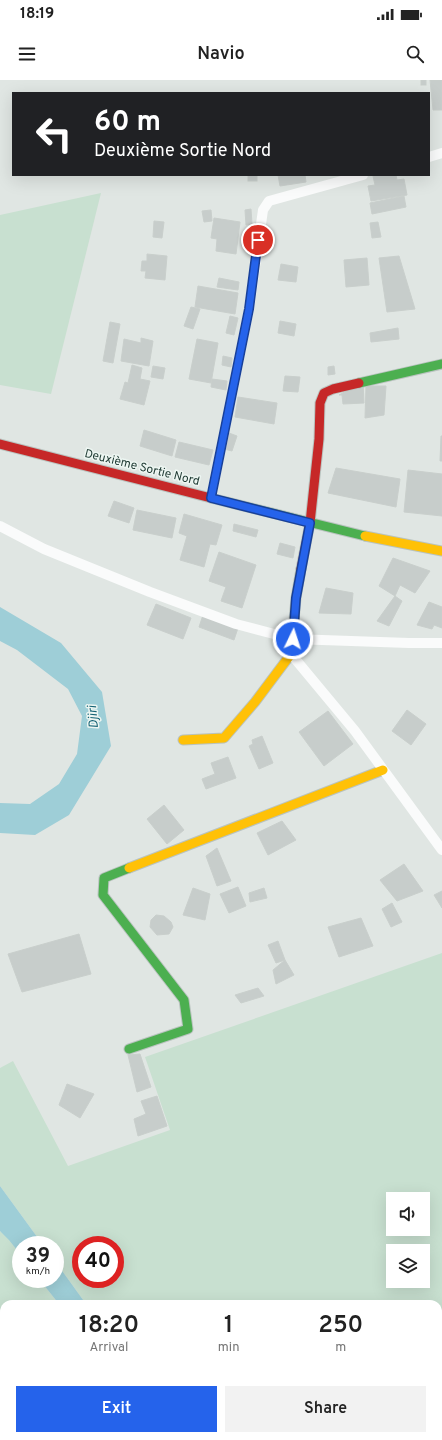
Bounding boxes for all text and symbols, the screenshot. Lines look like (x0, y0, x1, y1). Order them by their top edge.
text: 18:19 (20, 5, 54, 24)
icon: menu (16, 43, 38, 65)
text: Navio (197, 43, 245, 66)
icon: search (404, 43, 426, 65)
text: 60 m (94, 105, 161, 141)
icon: left (28, 108, 80, 160)
text: Deuxième Sortie Nord (94, 140, 271, 163)
pin (241, 223, 275, 257)
icon: arrive (247, 229, 269, 251)
street label: Deuxième Sortie Nord (83, 446, 201, 490)
position arrow (272, 618, 314, 660)
water label: Djiri (85, 704, 103, 729)
map controls (386, 1192, 430, 1288)
button: sound (386, 1192, 430, 1236)
speed limit sign: 40 (72, 1236, 124, 1288)
text: 39 (26, 1244, 50, 1270)
button: layers (386, 1244, 430, 1288)
text: km/h (26, 1265, 50, 1278)
text: 18:20 (79, 1311, 139, 1341)
text: 1 (224, 1311, 233, 1341)
text: 250 (318, 1311, 363, 1341)
text: Arrival (90, 1340, 128, 1356)
text: min (218, 1340, 239, 1356)
text: m (335, 1340, 346, 1356)
button: Exit (16, 1386, 217, 1432)
button: Share (225, 1386, 426, 1432)

